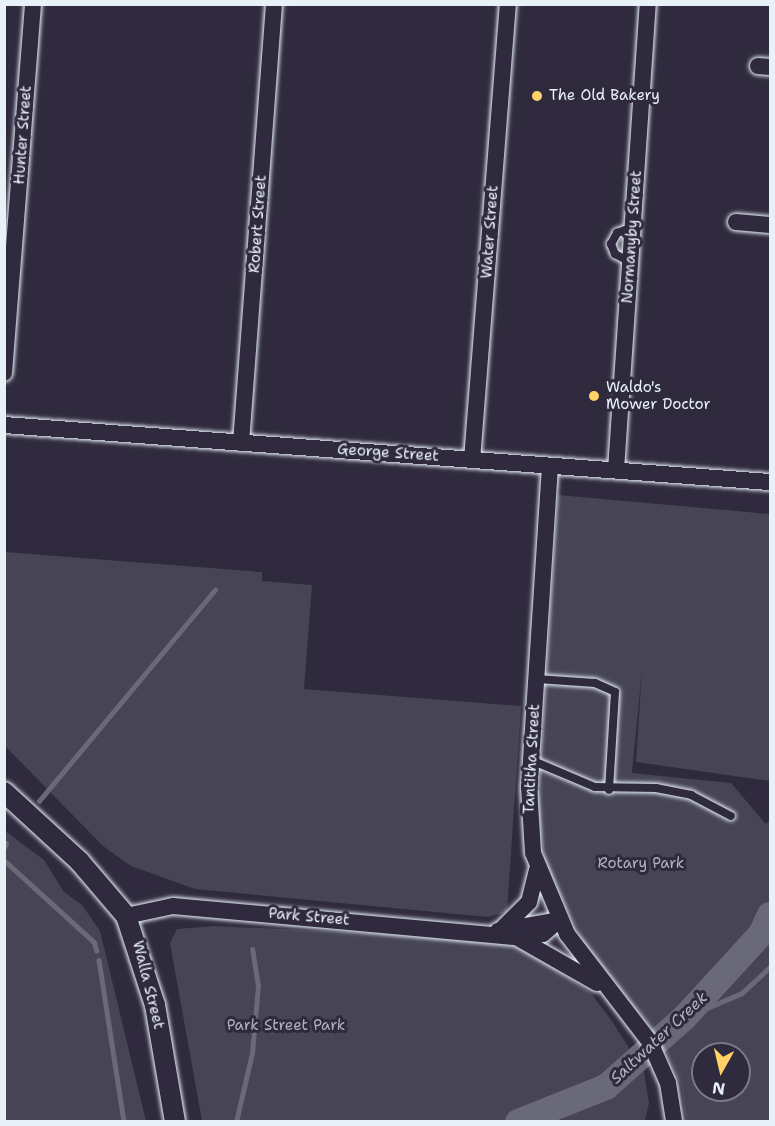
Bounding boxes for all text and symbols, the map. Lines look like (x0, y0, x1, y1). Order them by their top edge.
street label: Hunter Street (11, 85, 35, 185)
place label: The Old Bakery (549, 87, 660, 105)
marker: The Old Bakery (530, 89, 544, 103)
street label: Normanyby Street (618, 170, 646, 304)
street label: Robert Street (246, 174, 270, 274)
street label: Water Street (478, 185, 502, 279)
place label: Waldo's Mower Doctor (606, 378, 711, 413)
marker: Waldo's Mower Doctor (587, 389, 601, 403)
street label: George Street (337, 440, 439, 466)
street label: Tantitha Street (520, 704, 544, 814)
park label: Rotary Park (598, 855, 684, 873)
street label: Park Street (268, 904, 350, 930)
street label: Walla Street (128, 939, 168, 1031)
water label: Saltwater Creek (606, 988, 712, 1088)
park label: Park Street Park (227, 1017, 345, 1035)
north arrow (691, 1042, 751, 1102)
text: N (711, 1077, 726, 1100)

